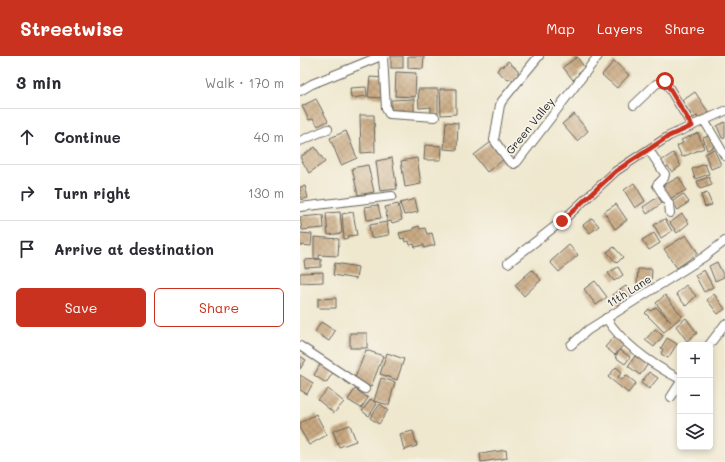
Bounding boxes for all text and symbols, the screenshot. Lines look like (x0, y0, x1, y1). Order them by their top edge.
text: Streetwise (20, 16, 123, 41)
text: Map (546, 19, 575, 38)
text: Layers (597, 19, 643, 38)
text: Share (665, 19, 705, 38)
text: 3 min (16, 71, 61, 93)
route start (656, 72, 674, 90)
text: Walk · 170 m (205, 74, 284, 91)
street label: Green Valley (502, 94, 557, 157)
icon: ahead (16, 126, 38, 148)
text: Continue (54, 127, 121, 147)
text: 40 m (254, 128, 284, 145)
icon: right (16, 182, 38, 204)
text: Turn right (54, 183, 131, 203)
text: 130 m (248, 184, 284, 201)
route end (553, 212, 571, 230)
icon: arrive (16, 238, 38, 260)
text: Arrive at destination (54, 239, 214, 259)
street label: 11th Lane (604, 271, 654, 310)
button: Save (16, 288, 146, 327)
button: Share (154, 288, 284, 327)
map controls (677, 342, 713, 450)
button: + (677, 342, 713, 378)
button: − (677, 378, 713, 414)
button: layers (677, 414, 713, 450)

